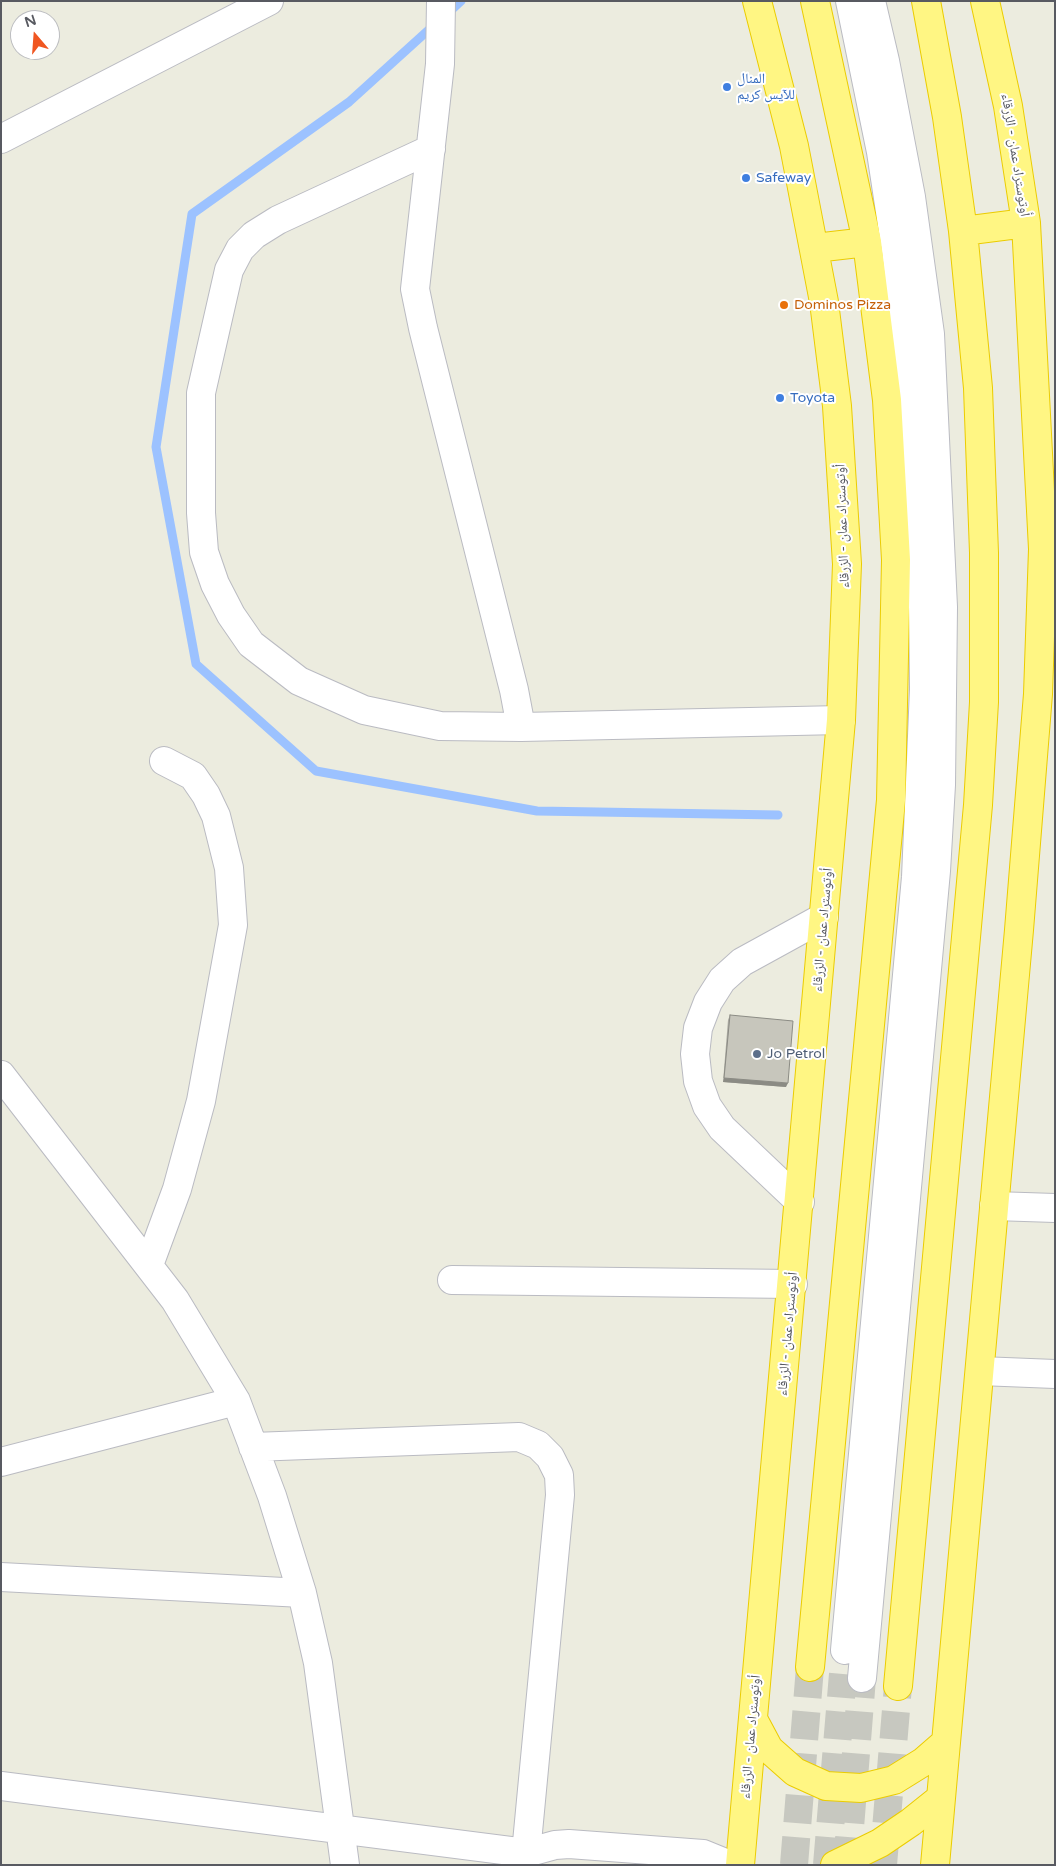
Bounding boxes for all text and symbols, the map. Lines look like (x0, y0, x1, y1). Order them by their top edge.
north arrow (10, 10, 60, 60)
text: N (23, 11, 38, 31)
place label: المنال للآيس كريم (737, 71, 795, 104)
marker: المنال للآيس كريم (721, 81, 733, 93)
street label: أوتوستراد عمان - الزرقاء (997, 92, 1033, 218)
place label: Safeway (756, 170, 811, 186)
marker: Safeway (740, 172, 752, 184)
place label: Dominos Pizza (794, 297, 891, 313)
marker: Dominos Pizza (778, 299, 790, 311)
place label: Toyota (790, 390, 835, 406)
marker: Toyota (774, 392, 786, 404)
street label: أوتوستراد عمان - الزرقاء (832, 464, 854, 588)
street label: أوتوستراد عمان - الزرقاء (809, 867, 837, 993)
place label: Jo Petrol (767, 1046, 825, 1062)
marker: Jo Petrol (751, 1048, 763, 1060)
street label: أوتوستراد عمان - الزرقاء (774, 1271, 802, 1397)
street label: أوتوستراد عمان - الزرقاء (737, 1674, 765, 1800)

